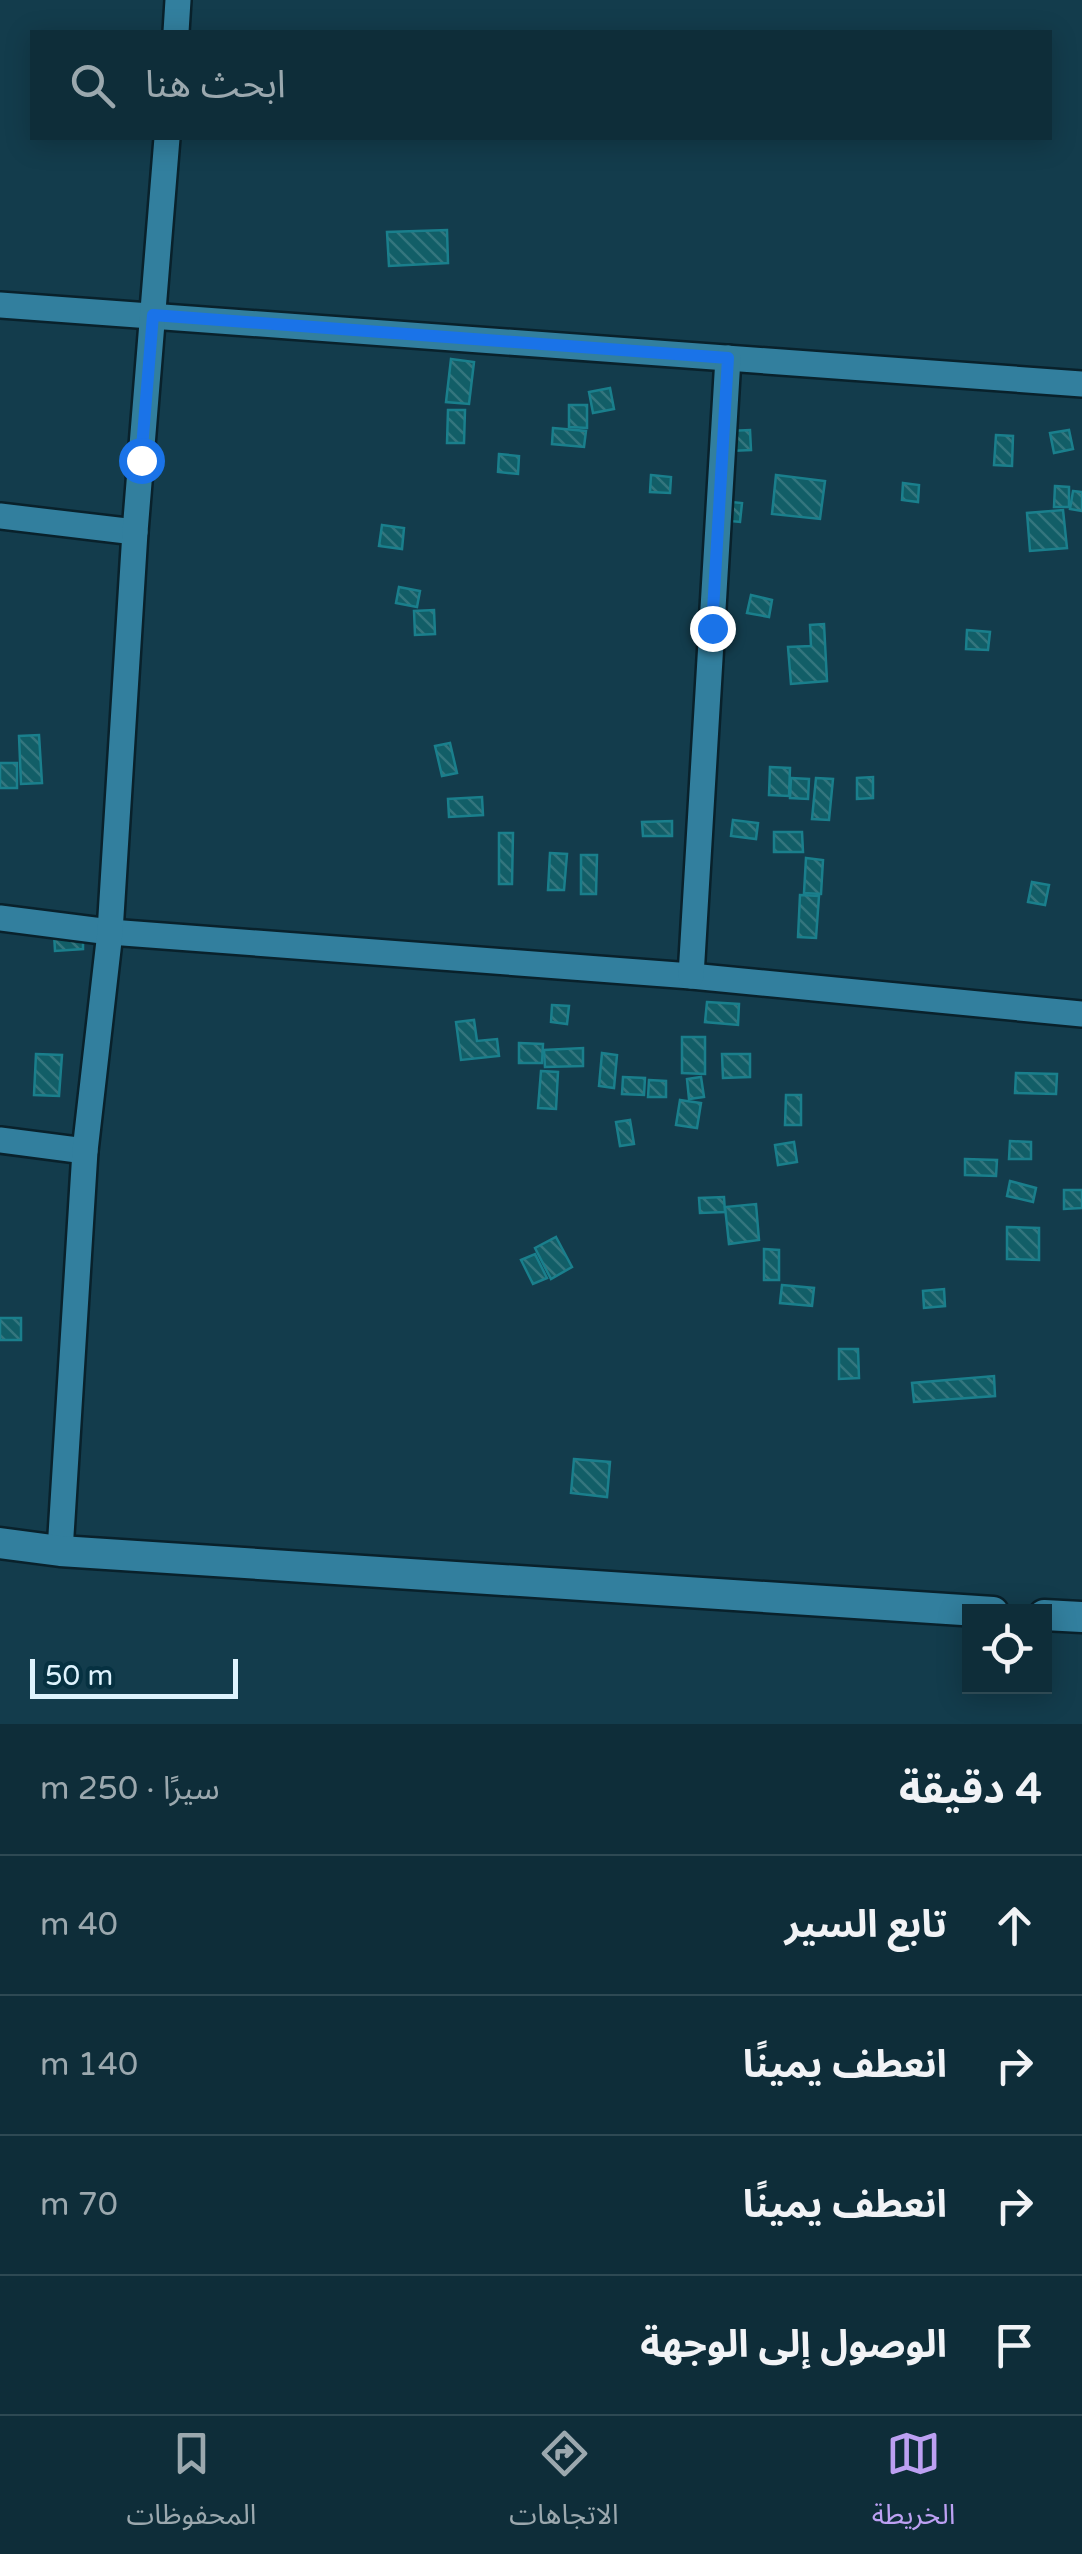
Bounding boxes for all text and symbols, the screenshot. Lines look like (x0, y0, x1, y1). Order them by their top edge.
search box (30, 30, 1052, 140)
icon: search (65, 58, 120, 113)
text: ابحث هنا (145, 62, 286, 108)
route start (119, 438, 165, 484)
route end (690, 606, 736, 652)
map controls (962, 1604, 1052, 1694)
button: locate (962, 1604, 1052, 1694)
scale bar (30, 1654, 238, 1698)
text: 50 m (45, 1659, 113, 1693)
text: 4 دقيقة (899, 1764, 1042, 1815)
text: سيرًا · 250 m (40, 1770, 220, 1808)
icon: ahead (987, 1898, 1042, 1953)
text: تابع السير (785, 1902, 947, 1948)
text: 40 m (40, 1906, 118, 1944)
icon: right (987, 2038, 1042, 2093)
text: انعطف يمينًا (743, 2042, 947, 2088)
text: 140 m (40, 2046, 138, 2084)
icon: right (987, 2178, 1042, 2233)
text: انعطف يمينًا (743, 2182, 947, 2228)
text: 70 m (40, 2186, 118, 2224)
icon: arrive (987, 2318, 1042, 2373)
text: الوصول إلى الوجهة (640, 2322, 947, 2368)
tab: المحفوظات (126, 2426, 256, 2545)
tab: الاتجاهات (509, 2426, 619, 2545)
tab: الخريطة (872, 2426, 956, 2545)

